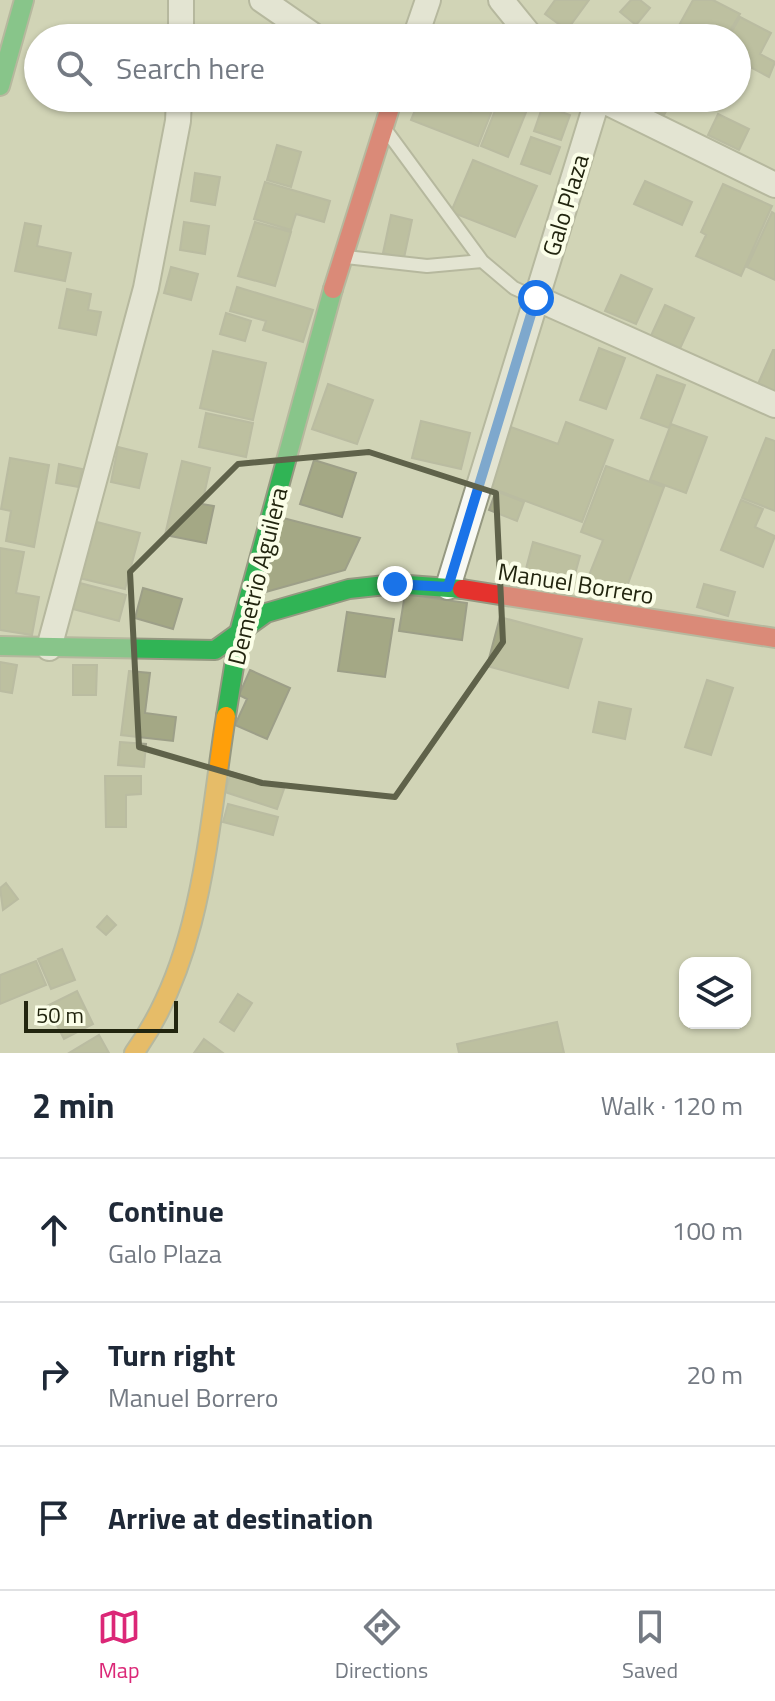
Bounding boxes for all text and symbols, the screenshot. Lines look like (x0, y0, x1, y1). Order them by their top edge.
search box (24, 24, 751, 112)
text: Search here (116, 45, 265, 91)
icon: search (52, 46, 96, 90)
street label: Galo Plaza (532, 150, 598, 260)
route start (518, 280, 554, 316)
street label: Demetrio Aguilera (218, 483, 296, 669)
street label: Manuel Borrero (495, 553, 657, 613)
route end (377, 566, 413, 602)
map controls (679, 957, 751, 1029)
button: layers (679, 957, 751, 1029)
scale bar (24, 997, 178, 1033)
text: 50 m (36, 998, 84, 1032)
text: 2 min (32, 1079, 115, 1131)
text: Walk · 120 m (601, 1086, 743, 1125)
text: Continue (108, 1188, 224, 1234)
icon: ahead (32, 1208, 76, 1252)
text: 100 m (672, 1211, 743, 1250)
text: Galo Plaza (108, 1234, 222, 1273)
text: Turn right (108, 1332, 236, 1378)
icon: right (32, 1352, 76, 1396)
text: 20 m (686, 1355, 743, 1394)
text: Manuel Borrero (108, 1378, 279, 1417)
text: Arrive at destination (108, 1495, 373, 1541)
icon: arrive (32, 1496, 76, 1540)
tab: Map (97, 1605, 141, 1687)
tab: Directions (335, 1605, 428, 1687)
tab: Saved (622, 1605, 678, 1687)

